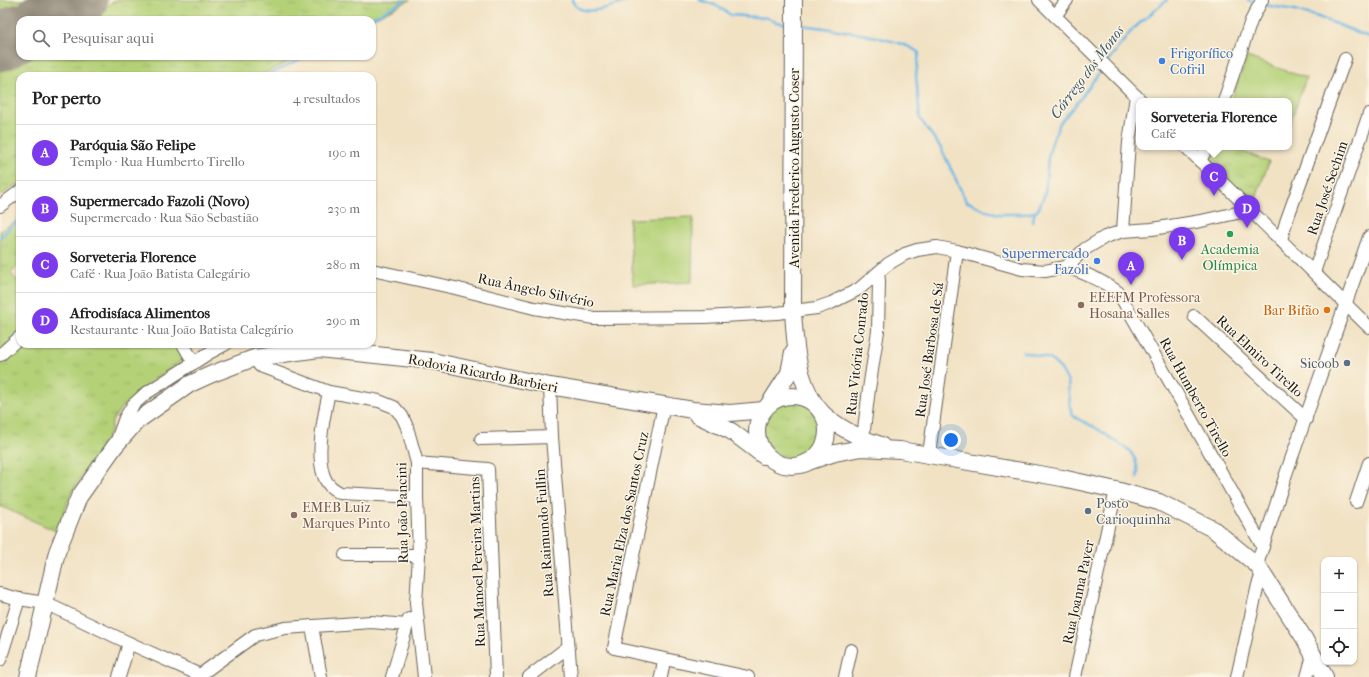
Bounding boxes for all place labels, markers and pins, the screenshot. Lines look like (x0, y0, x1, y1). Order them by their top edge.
place label: Frigorífico Cofril (1170, 45, 1233, 78)
marker: Frigorífico Cofril (1157, 56, 1167, 66)
pin: C (1201, 163, 1227, 196)
pin: D (1234, 195, 1260, 228)
pin: B (1169, 227, 1195, 260)
marker: Academia Olímpica (1225, 229, 1235, 239)
place label: Academia Olímpica (1200, 241, 1260, 274)
place label: Supermercado Fazoli (1002, 245, 1089, 278)
pin: A (1118, 252, 1144, 285)
marker: Supermercado Fazoli (1092, 256, 1102, 266)
place label: EEEFM Professora Hosana Salles (1089, 289, 1201, 322)
marker: EEEFM Professora Hosana Salles (1076, 300, 1086, 310)
place label: Bar Bifão (1263, 302, 1319, 319)
marker: Bar Bifão (1322, 305, 1332, 315)
place label: Sicoob (1300, 355, 1339, 372)
marker: Sicoob (1342, 358, 1352, 368)
place label: Posto Carioquinha (1096, 495, 1171, 528)
place label: EMEB Luiz Marques Pinto (302, 499, 390, 532)
marker: Posto Carioquinha (1083, 506, 1093, 516)
marker: EMEB Luiz Marques Pinto (289, 510, 299, 520)

